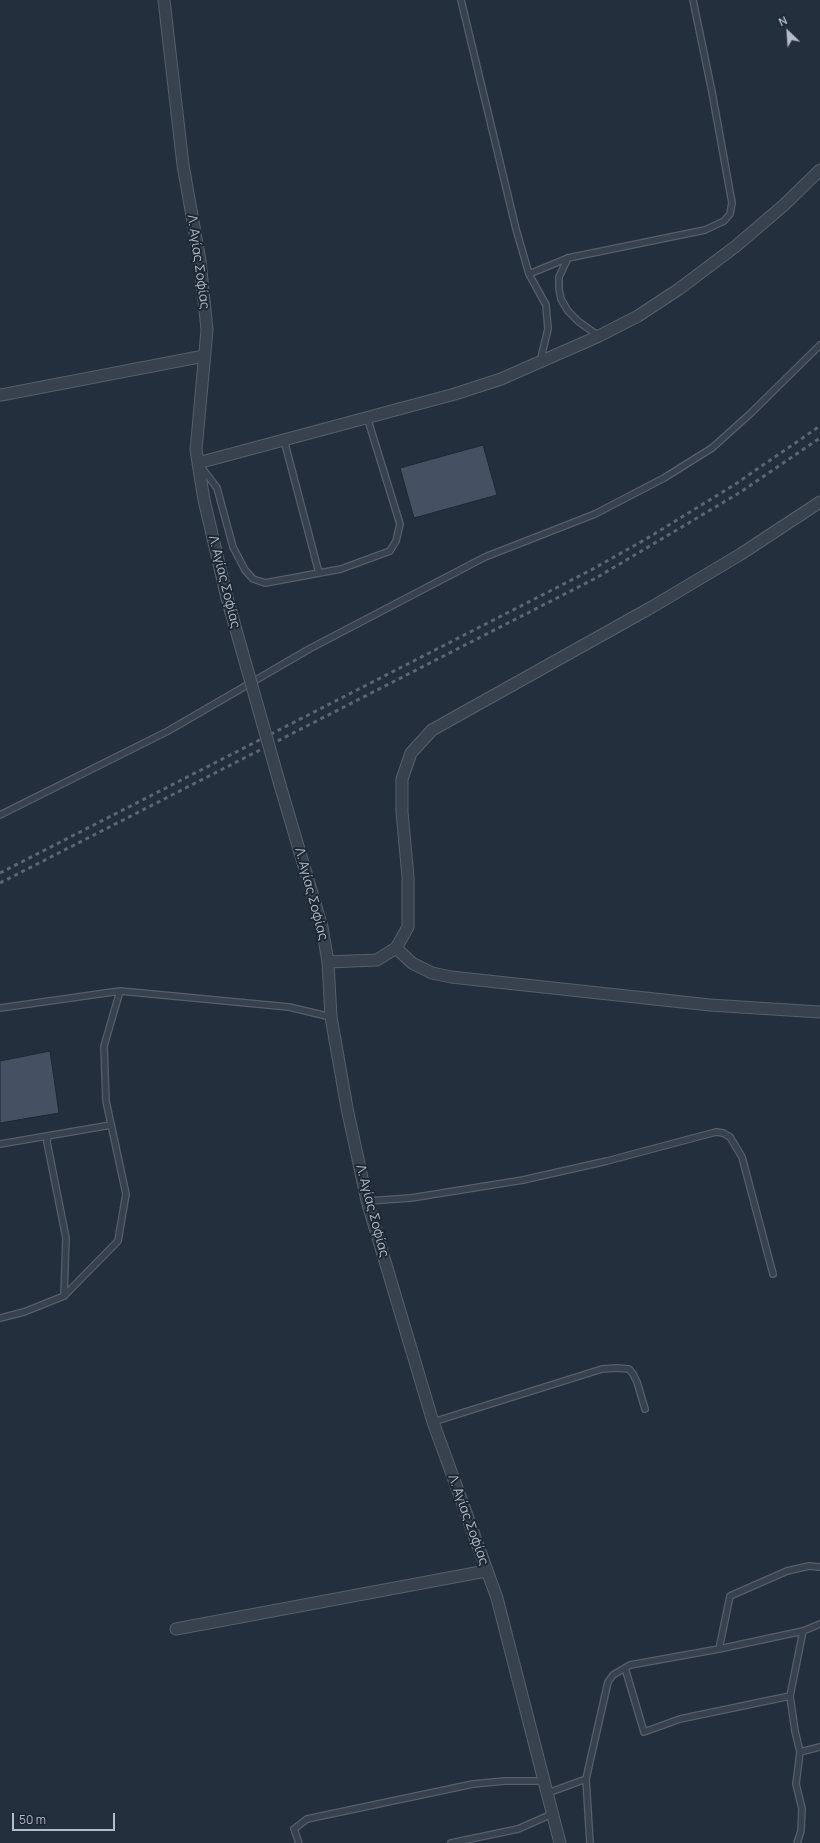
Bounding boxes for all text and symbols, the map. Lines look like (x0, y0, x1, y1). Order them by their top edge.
north arrow (768, 12, 808, 52)
text: N (776, 12, 789, 29)
street label: Λ. Αγίας Σοφίας (184, 214, 212, 310)
street label: Λ. Αγίας Σοφίας (205, 534, 243, 630)
street label: Λ. Αγίας Σοφίας (291, 846, 331, 942)
street label: Λ. Αγίας Σοφίας (352, 1163, 392, 1259)
street label: Λ. Αγίας Σοφίας (444, 1473, 492, 1567)
scale bar (14, 1805, 117, 1831)
text: 50 m (19, 1811, 46, 1828)

